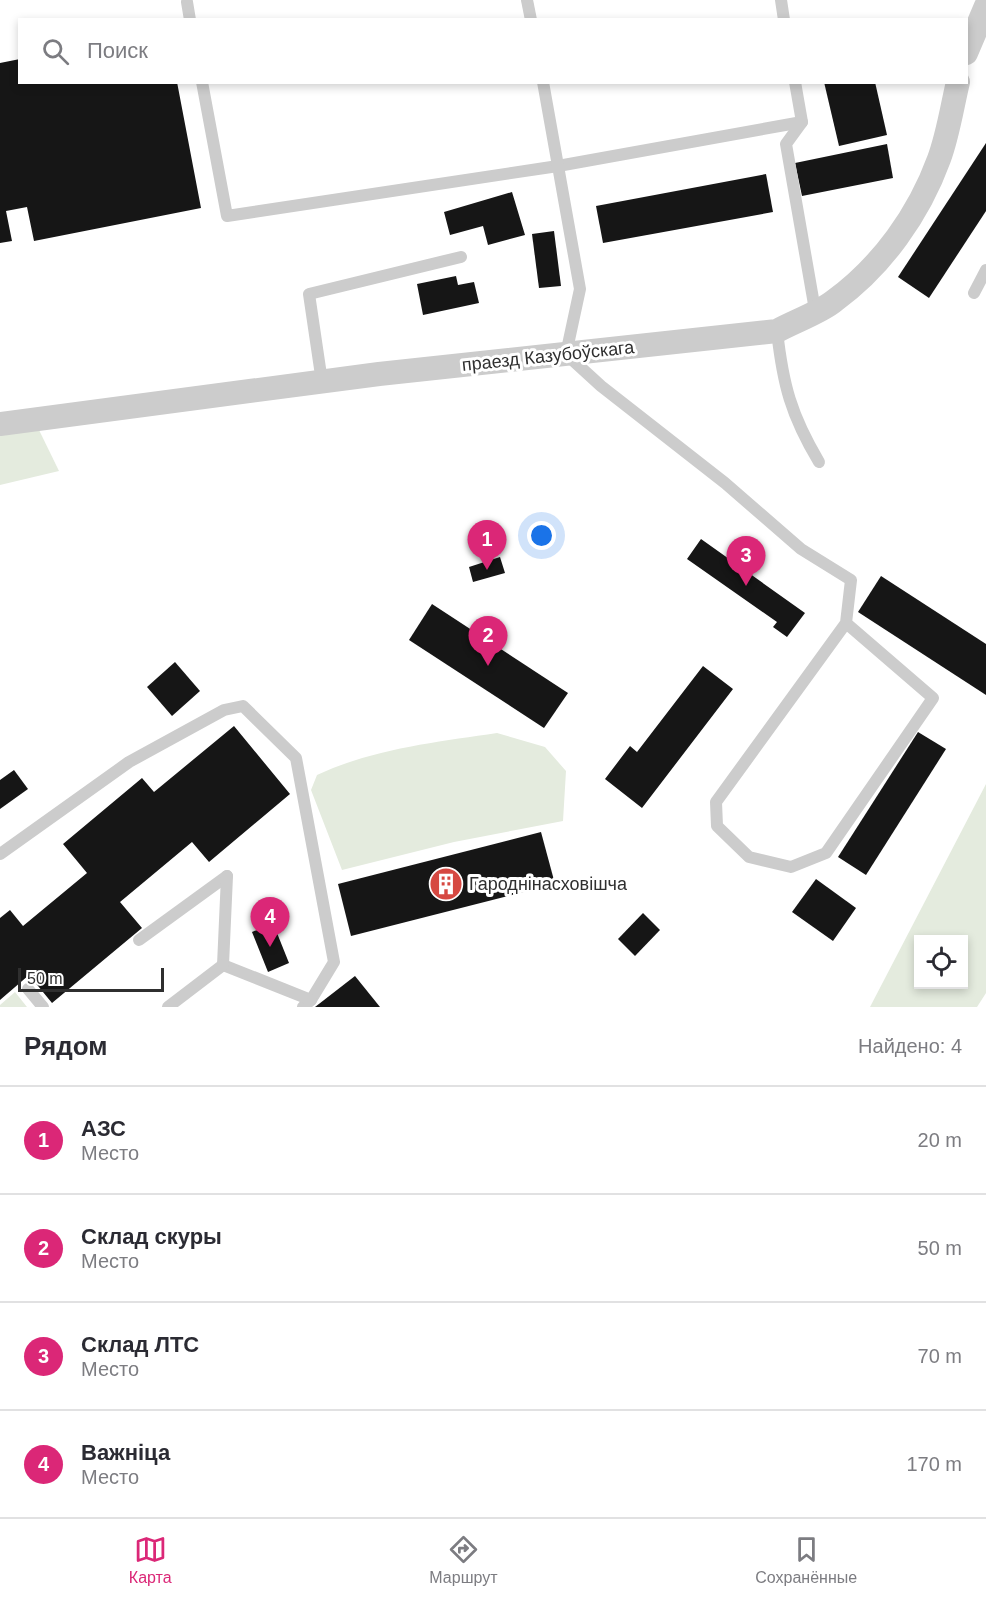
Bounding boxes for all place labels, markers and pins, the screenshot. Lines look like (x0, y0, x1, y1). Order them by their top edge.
pin: 1 (468, 520, 506, 570)
pin: 3 (726, 536, 766, 586)
pin: 2 (468, 616, 508, 666)
building icon: Гароднінасховішча (428, 866, 464, 902)
place label: Гароднінасховішча (469, 874, 628, 894)
pin: 4 (250, 898, 290, 947)

